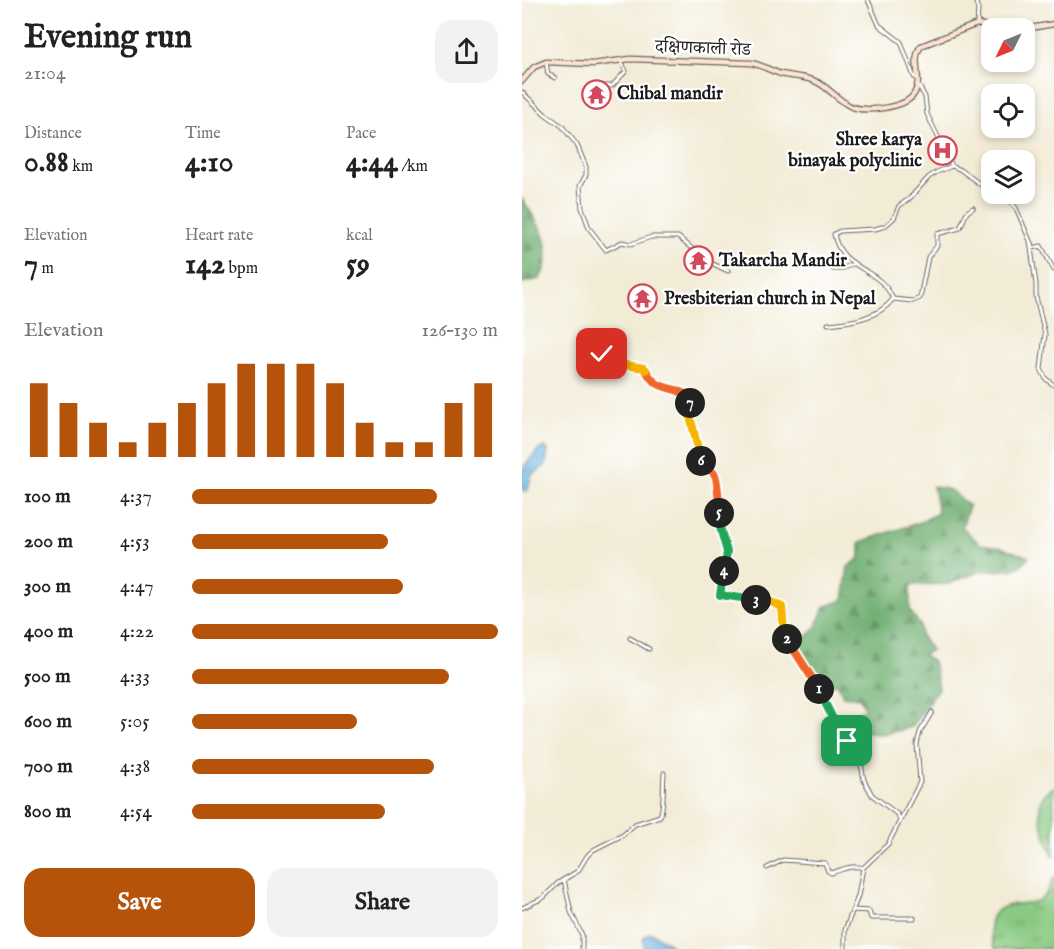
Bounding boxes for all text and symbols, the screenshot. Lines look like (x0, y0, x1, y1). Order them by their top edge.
text: Evening run (24, 17, 192, 59)
north arrow (981, 18, 1035, 72)
map controls (981, 18, 1035, 204)
button: share (435, 20, 498, 83)
street label: दक्षिणकाली रोड (654, 36, 753, 62)
text: 21:04 (24, 61, 66, 86)
temple icon: Chibal mandir (580, 78, 612, 110)
place label: Chibal mandir (617, 83, 723, 106)
button: locate (981, 84, 1035, 138)
text: Distance (24, 124, 82, 144)
text: Time (185, 124, 221, 144)
text: Pace (346, 124, 376, 144)
place label: Shree karya binayak polyclinic (787, 129, 923, 173)
hospital icon: Shree karya binayak polyclinic (927, 134, 959, 166)
text: 0.88 (24, 144, 69, 182)
text: 4:10 (185, 144, 233, 182)
text: 4:44 (346, 144, 398, 182)
button: layers (981, 150, 1035, 204)
text: km (69, 157, 93, 177)
text: /km (398, 157, 428, 177)
text: Elevation (24, 226, 87, 246)
text: Heart rate (185, 226, 253, 246)
text: kcal (346, 226, 373, 246)
temple icon: Takarcha Mandir (682, 245, 714, 277)
text: 7 (24, 246, 38, 284)
text: 142 (185, 246, 225, 284)
text: 59 (346, 246, 370, 284)
place label: Takarcha Mandir (718, 250, 847, 273)
text: m (38, 259, 54, 279)
text: bpm (225, 259, 258, 279)
temple icon: Presbiterian church in Nepal (627, 283, 659, 315)
place label: Presbiterian church in Nepal (664, 288, 877, 311)
text: Elevation (24, 318, 103, 343)
text: 126–130 m (421, 318, 498, 343)
pin (576, 328, 627, 379)
icon: check (585, 337, 618, 370)
pin: 7 (675, 388, 705, 418)
text: 7 (686, 393, 694, 413)
pin: 6 (686, 446, 716, 476)
text: 6 (698, 451, 704, 471)
text: 100 m (24, 484, 71, 509)
text: 4:37 (120, 484, 152, 509)
pin: 5 (704, 498, 734, 528)
text: 5 (716, 503, 722, 523)
text: 200 m (24, 529, 73, 554)
text: 4:53 (120, 529, 150, 554)
pin: 4 (709, 556, 739, 586)
text: 4 (720, 561, 728, 581)
text: 300 m (24, 574, 71, 599)
text: 4:47 (120, 574, 154, 599)
pin: 3 (741, 585, 771, 615)
text: 3 (753, 590, 759, 610)
text: 400 m (24, 619, 73, 644)
text: 4:22 (120, 619, 154, 644)
pin: 2 (772, 624, 802, 654)
text: 2 (783, 629, 791, 649)
text: 500 m (24, 664, 71, 689)
text: 4:33 (120, 664, 150, 689)
pin: 1 (804, 674, 834, 704)
text: 1 (816, 679, 822, 699)
text: 600 m (24, 709, 72, 734)
text: 5:05 (120, 709, 150, 734)
pin (821, 715, 872, 766)
icon: arrive (830, 724, 863, 757)
text: 700 m (24, 754, 73, 779)
text: 4:38 (120, 754, 150, 779)
text: 800 m (24, 799, 71, 824)
text: 4:54 (120, 799, 152, 824)
button: Save (24, 868, 255, 937)
button: Share (267, 868, 498, 937)

